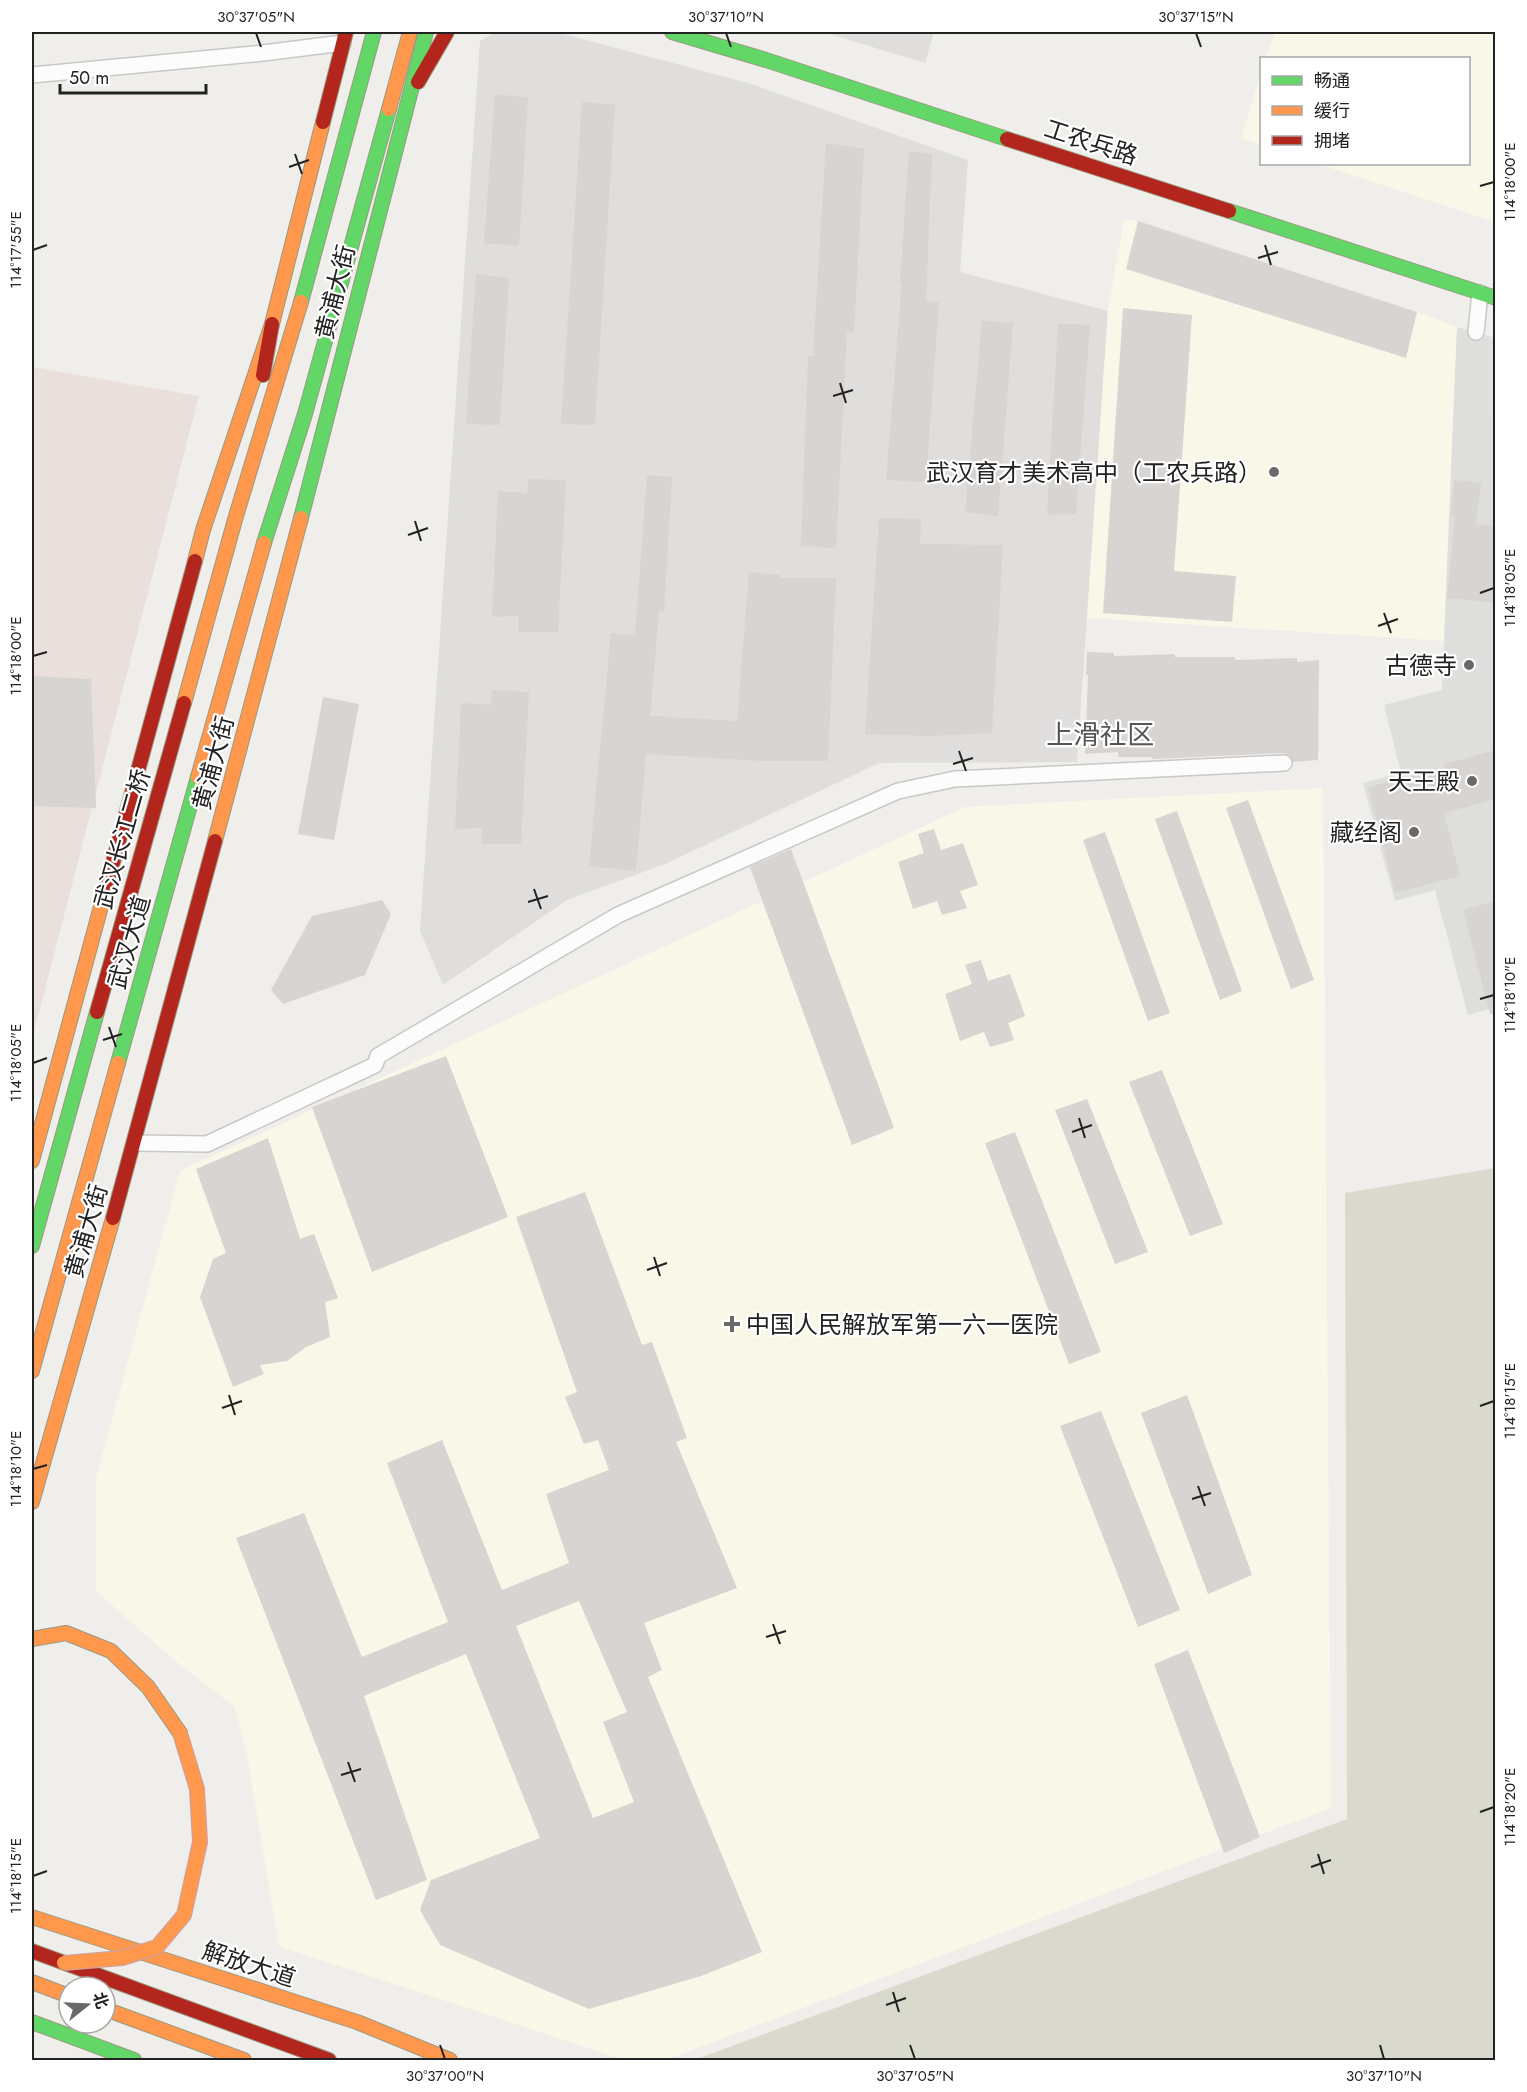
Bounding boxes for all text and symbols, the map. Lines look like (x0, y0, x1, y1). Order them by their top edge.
text: 30°37'05"N (217, 6, 295, 28)
text: 30°37'10"N (688, 6, 764, 28)
text: 30°37'15"N (1158, 6, 1234, 28)
scale bar (60, 57, 206, 95)
legend (1260, 57, 1470, 165)
text: 50 m (69, 65, 109, 91)
text: 畅通 (1314, 68, 1350, 94)
text: 缓行 (1314, 98, 1350, 124)
street label: 工农兵路 (1040, 111, 1142, 173)
text: 拥堵 (1314, 128, 1350, 154)
text: 114°18'00"E (1499, 143, 1521, 221)
text: 114°17'55"E (5, 211, 27, 289)
street label: 黄浦大街 (306, 241, 364, 343)
place label: 武汉育才美术高中（工农兵路） (926, 455, 1262, 490)
marker: 武汉育才美术高中（工农兵路） (1267, 465, 1281, 479)
text: 114°18'05"E (1499, 549, 1521, 627)
text: 114°18'00"E (5, 617, 27, 695)
place label: 古德寺 (1385, 648, 1457, 683)
marker: 古德寺 (1462, 658, 1476, 672)
street label: 黄浦大街 (184, 712, 242, 814)
district label: 上滑社区 (1046, 715, 1154, 754)
place label: 天王殿 (1388, 764, 1460, 799)
street label: 武汉长江二桥 (85, 765, 159, 913)
marker: 天王殿 (1465, 774, 1479, 788)
place label: 藏经阁 (1330, 815, 1402, 850)
marker: 藏经阁 (1407, 825, 1421, 839)
street label: 武汉大道 (99, 891, 159, 993)
text: 114°18'10"E (1499, 957, 1521, 1033)
text: 114°18'05"E (5, 1024, 27, 1102)
street label: 黄浦大街 (56, 1180, 116, 1282)
place label: 中国人民解放军第一六一医院 (746, 1307, 1058, 1342)
marker: 中国人民解放军第一六一医院 (723, 1315, 741, 1333)
text: 114°18'15"E (1499, 1363, 1521, 1439)
text: 114°18'10"E (5, 1431, 27, 1507)
text: 114°18'20"E (1499, 1768, 1521, 1846)
text: 114°18'15"E (5, 1838, 27, 1914)
street label: 解放大道 (198, 1933, 300, 1995)
north arrow (57, 1975, 117, 2035)
text: 北 (87, 1989, 114, 2012)
text: 30°37'00"N (406, 2065, 484, 2087)
text: 30°37'05"N (876, 2065, 954, 2087)
text: 30°37'10"N (1346, 2065, 1422, 2087)

